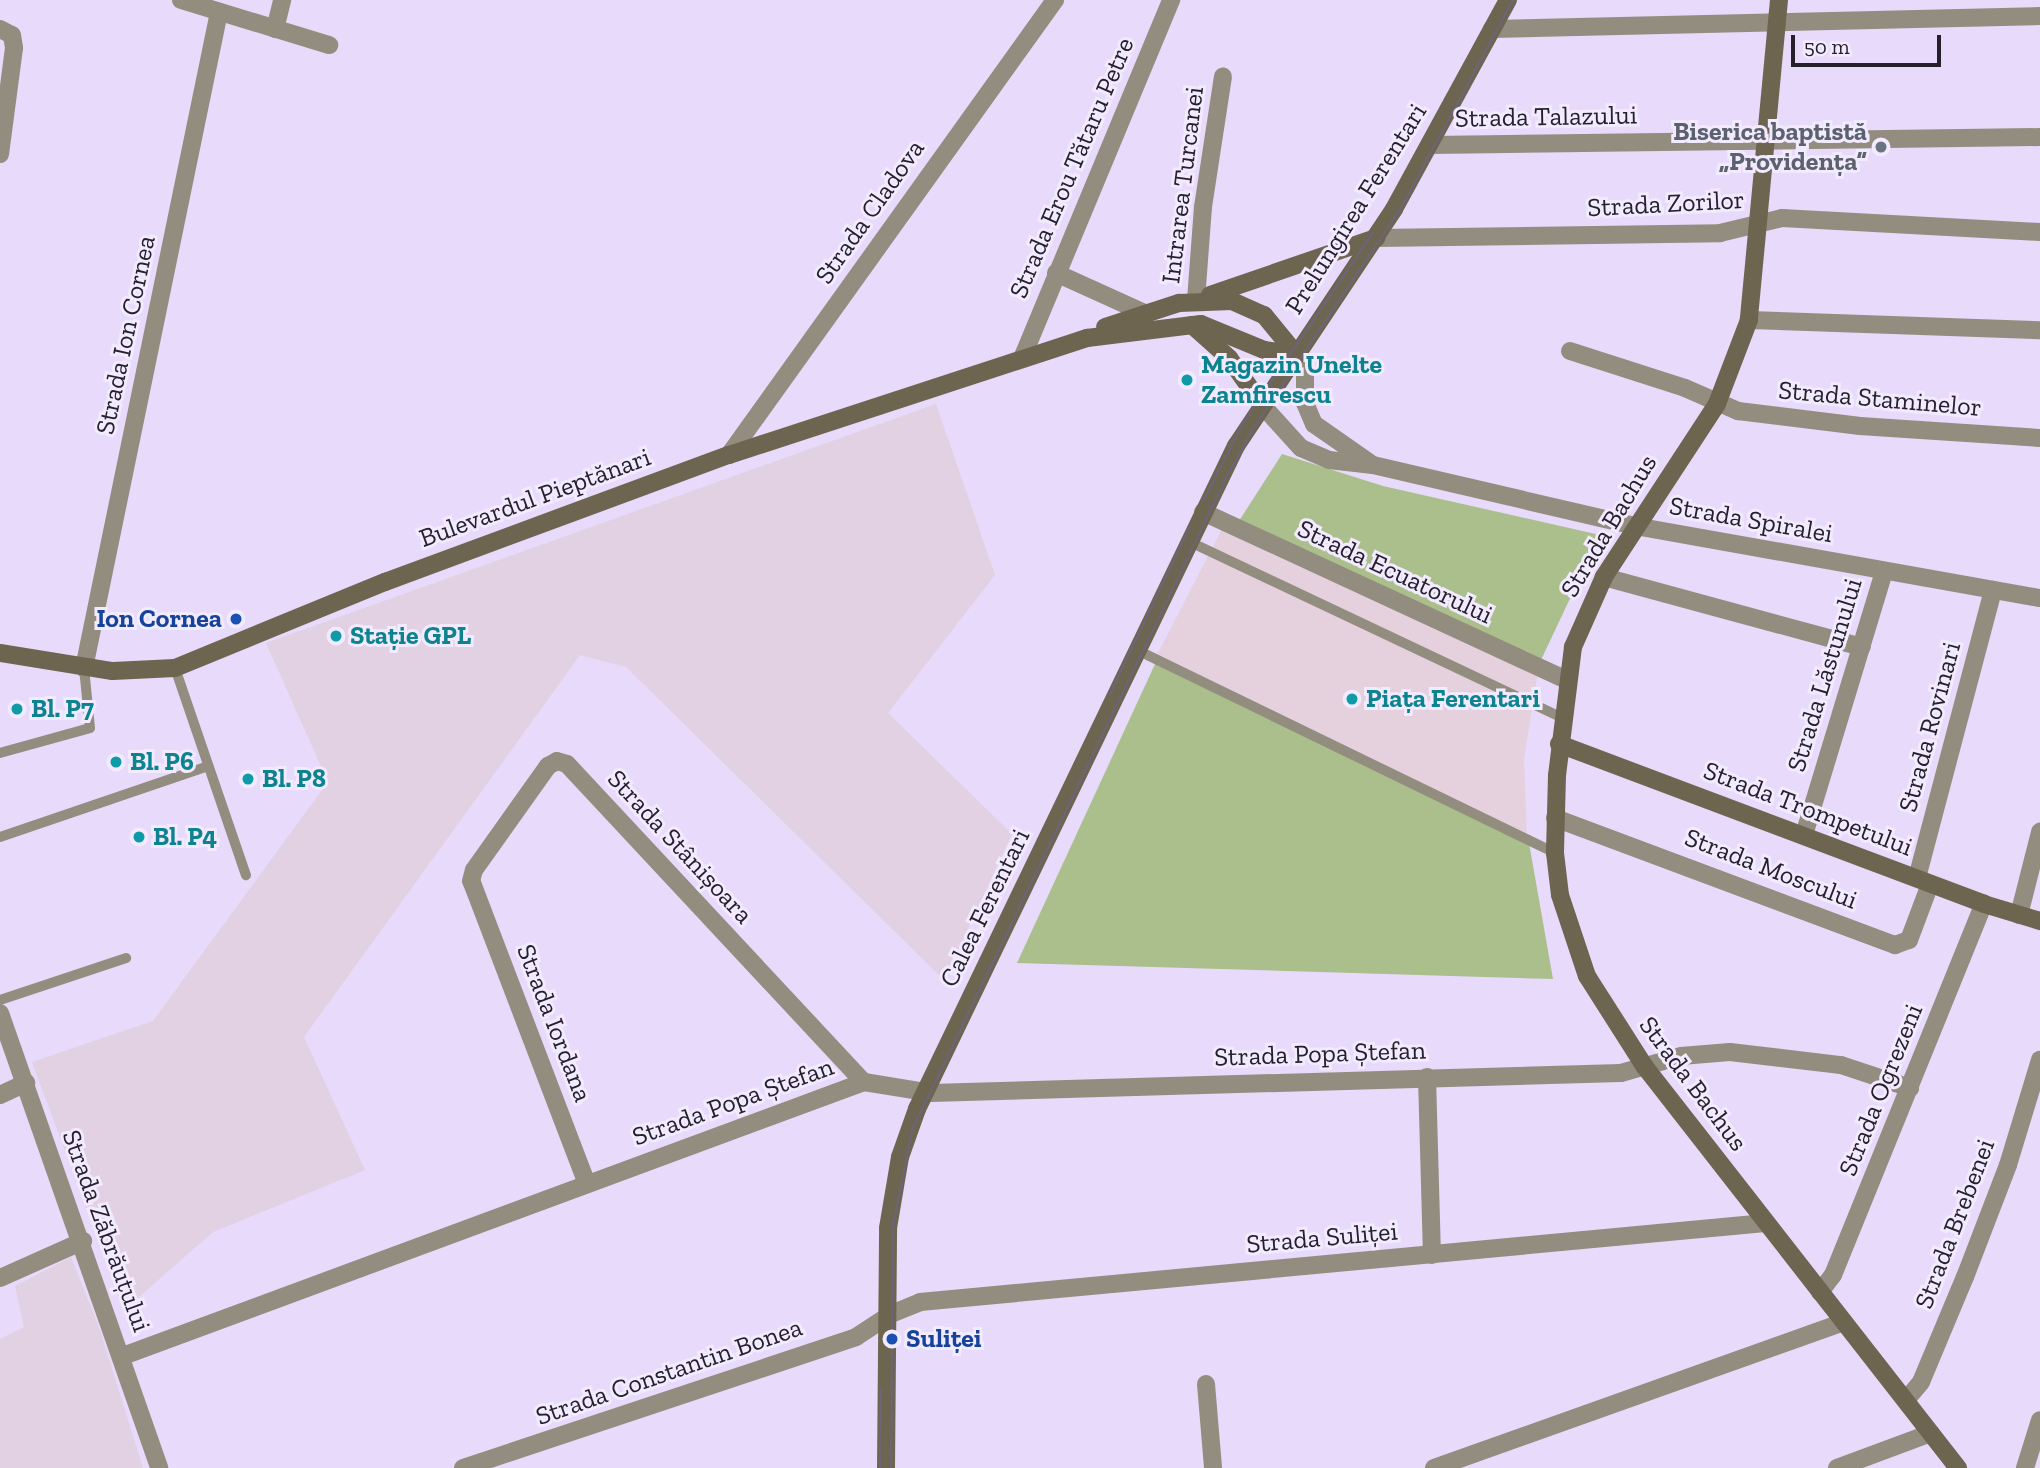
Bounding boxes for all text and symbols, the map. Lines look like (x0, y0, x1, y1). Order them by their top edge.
scale bar (1795, 21, 1946, 65)
street label: Strada Erou Tătaru Petre (1003, 33, 1141, 303)
text: 50 m (1804, 34, 1850, 59)
street label: Intrarea Turcanei (1155, 85, 1211, 285)
street label: Prelungirea Ferentari (1279, 98, 1433, 320)
street label: Strada Talazului (1454, 100, 1638, 134)
place label: Biserica baptistă „Providența” (1673, 116, 1867, 178)
street label: Strada Cladova (809, 134, 931, 290)
marker: Biserica baptistă „Providența” (1873, 139, 1889, 155)
street label: Strada Zorilor (1587, 184, 1745, 224)
street label: Strada Ion Cornea (90, 233, 162, 437)
place label: Magazin Unelte Zamfirescu (1201, 349, 1382, 410)
marker: Magazin Unelte Zamfirescu (1179, 372, 1195, 388)
street label: Strada Staminelor (1777, 375, 1983, 423)
street label: Bulevardul Pieptănari (415, 442, 655, 554)
street label: Strada Bachus (1554, 449, 1664, 603)
street label: Strada Spiralei (1667, 490, 1835, 550)
street label: Strada Ecuatorului (1293, 513, 1497, 631)
street label: Strada Lăstunului (1781, 575, 1869, 775)
place label: Ion Cornea (97, 603, 222, 635)
marker: Ion Cornea (228, 611, 244, 627)
place label: Stație GPL (350, 620, 471, 652)
marker: Stație GPL (328, 628, 344, 644)
street label: Strada Rovinari (1892, 639, 1968, 815)
place label: Piața Ferentari (1366, 683, 1540, 715)
marker: Piața Ferentari (1344, 691, 1360, 707)
place label: Bl. P7 (31, 693, 94, 725)
marker: Bl. P7 (9, 701, 25, 717)
place label: Bl. P6 (130, 746, 194, 778)
marker: Bl. P6 (108, 754, 124, 770)
street label: Strada Trompetului (1699, 755, 1917, 863)
place label: Bl. P8 (262, 763, 326, 795)
street label: Strada Stânișoara (601, 764, 759, 930)
marker: Bl. P8 (240, 771, 256, 787)
place label: Bl. P4 (153, 821, 217, 853)
street label: Strada Moscului (1680, 822, 1862, 916)
street label: Calea Ferentari (933, 824, 1037, 992)
marker: Bl. P4 (131, 829, 147, 845)
street label: Strada Iordana (510, 940, 598, 1106)
street label: Strada Ogrezeni (1832, 1000, 1930, 1180)
street label: Strada Bachus (1632, 1011, 1754, 1157)
street label: Strada Popa Ștefan (1214, 1035, 1426, 1073)
street label: Strada Popa Ștefan (628, 1051, 838, 1153)
street label: Strada Zăbrăuțului (55, 1126, 157, 1336)
street label: Strada Brebenei (1908, 1135, 2002, 1313)
street label: Strada Suliței (1245, 1216, 1399, 1260)
street label: Strada Constantin Bonea (532, 1312, 806, 1432)
place label: Suliței (906, 1323, 982, 1355)
marker: Suliței (884, 1331, 900, 1347)

